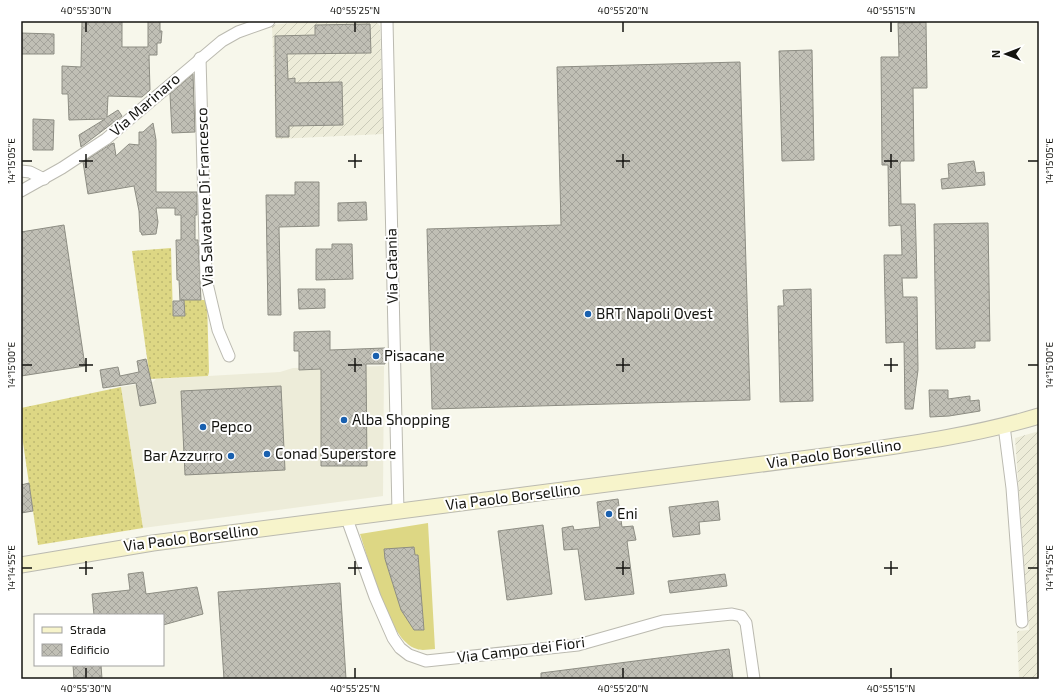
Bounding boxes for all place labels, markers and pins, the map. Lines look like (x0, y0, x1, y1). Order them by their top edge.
place label: BRT Napoli Ovest (596, 304, 713, 322)
marker: BRT Napoli Ovest (583, 309, 593, 319)
place label: Pisacane (384, 346, 445, 364)
marker: Pisacane (371, 351, 381, 361)
place label: Alba Shopping (352, 410, 450, 428)
marker: Alba Shopping (339, 415, 349, 425)
place label: Pepco (211, 417, 252, 435)
marker: Pepco (198, 422, 208, 432)
place label: Conad Superstore (275, 444, 396, 462)
place label: Bar Azzurro (143, 446, 223, 464)
marker: Conad Superstore (262, 449, 272, 459)
marker: Bar Azzurro (226, 451, 236, 461)
place label: Eni (617, 504, 638, 522)
marker: Eni (604, 509, 614, 519)

